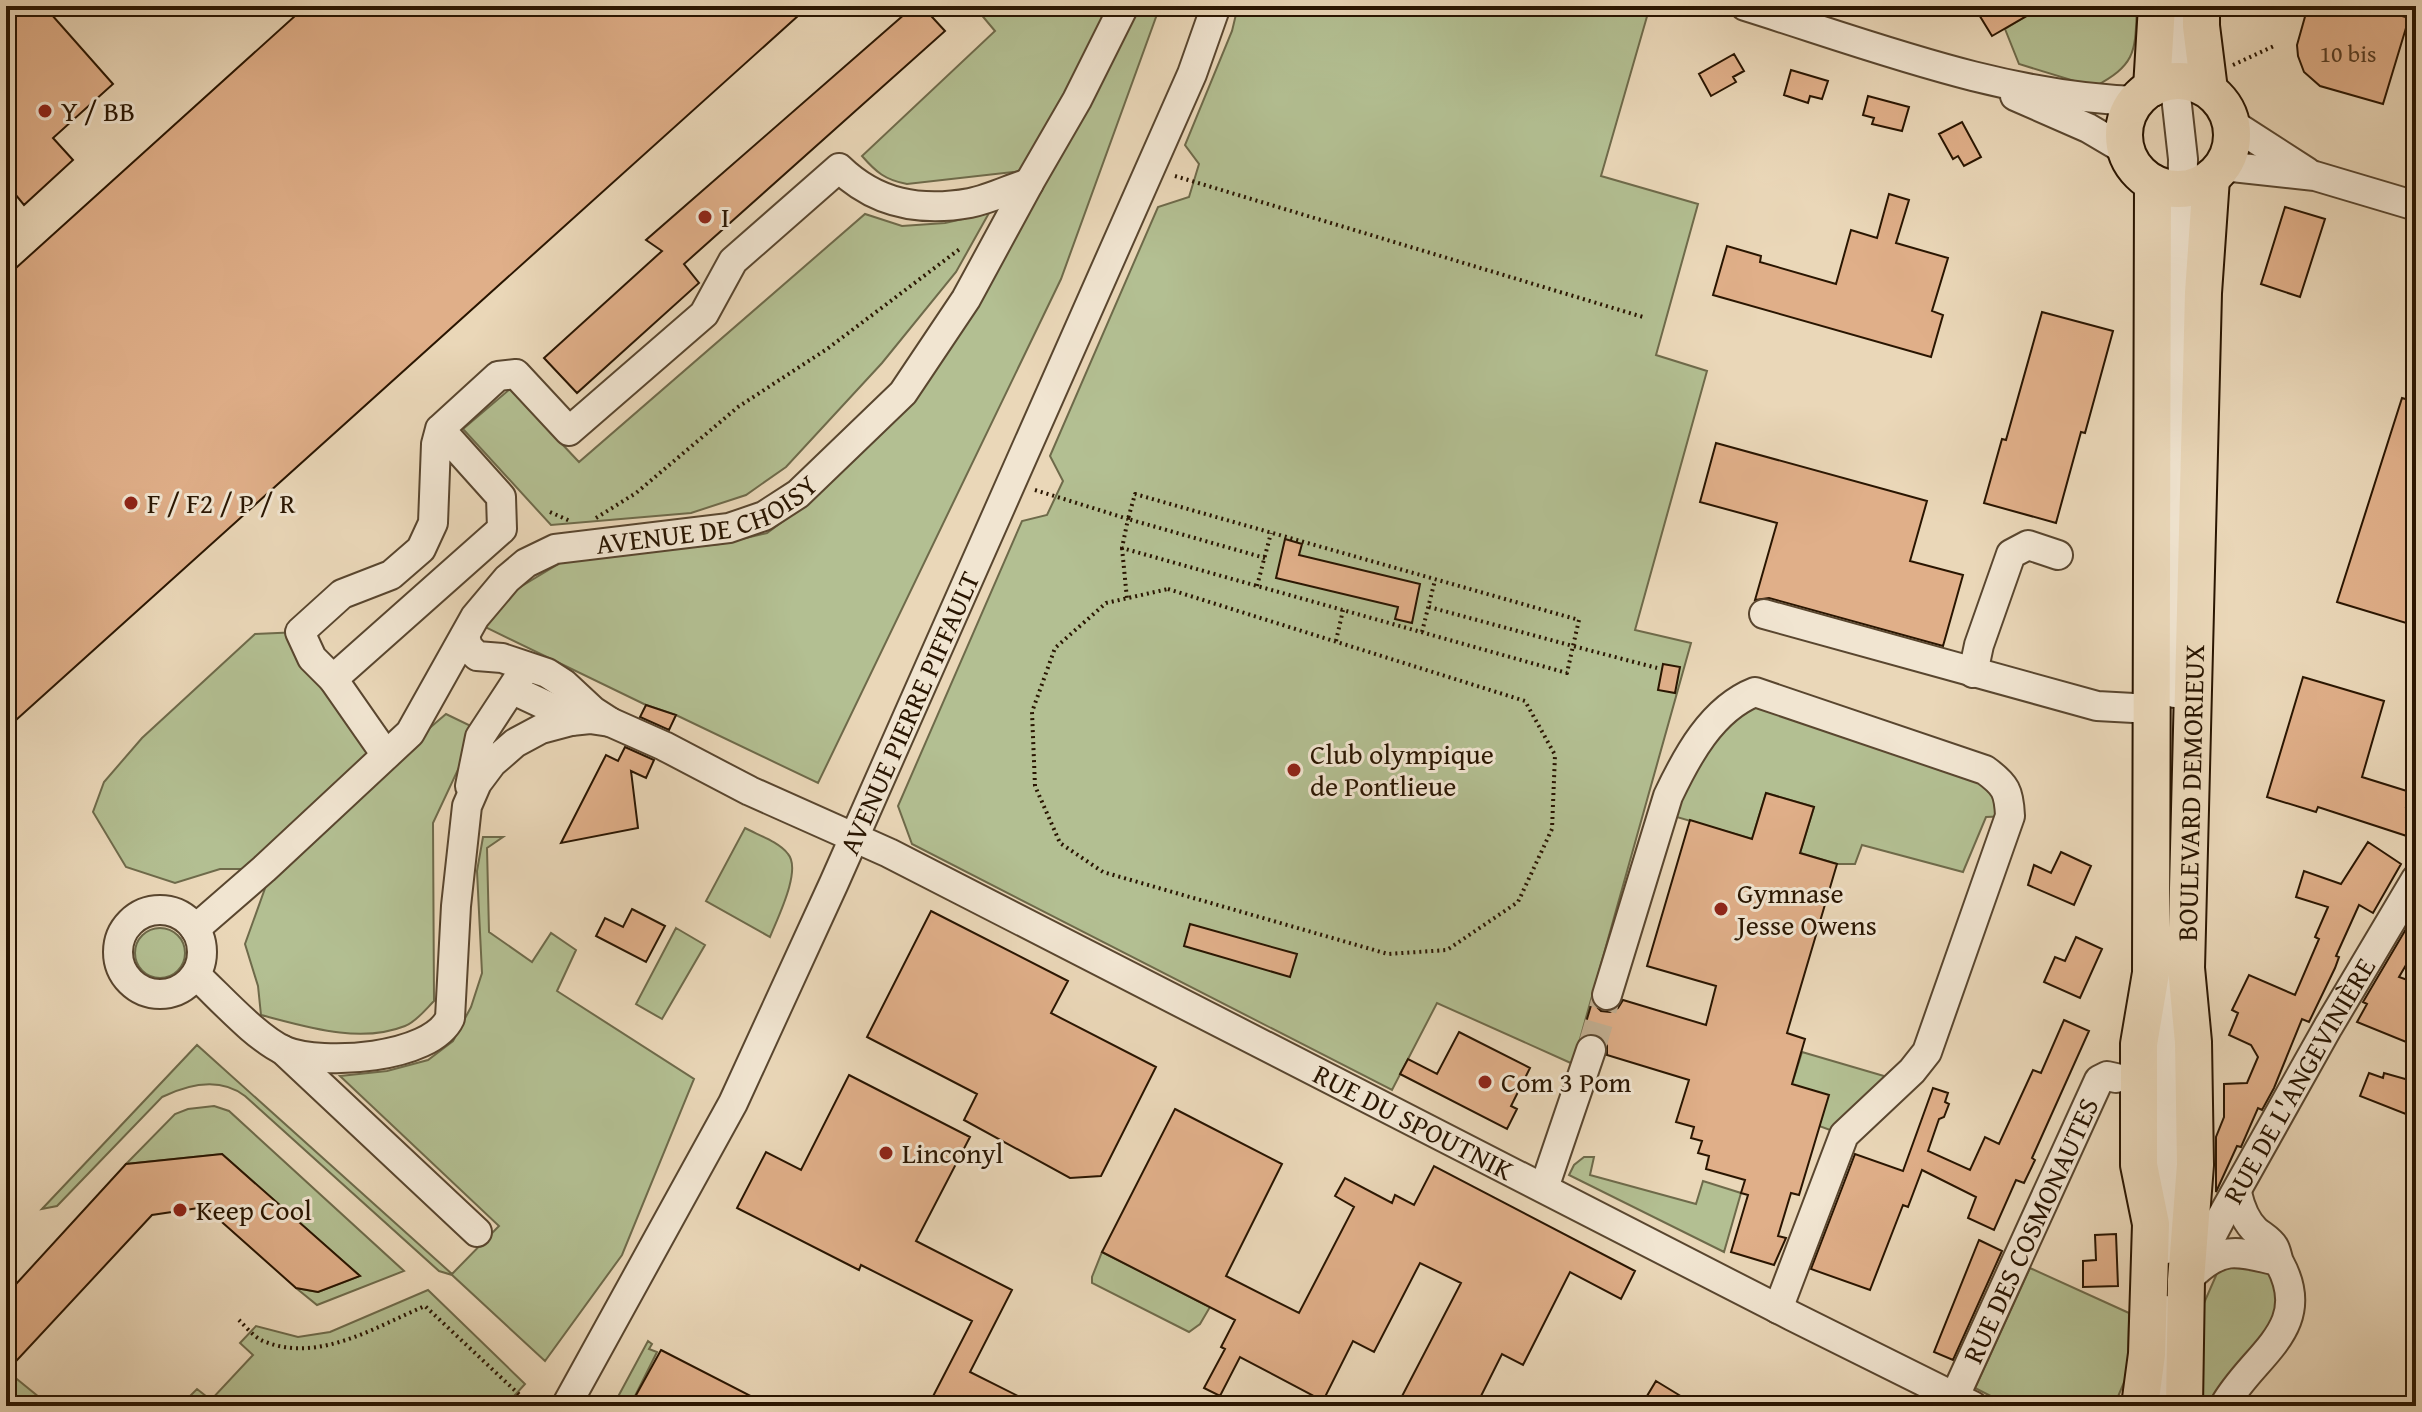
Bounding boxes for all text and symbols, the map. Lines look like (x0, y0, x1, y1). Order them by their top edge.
house number: 10 bis (2319, 36, 2377, 71)
place label: Y / BB (61, 90, 135, 131)
marker: Y / BB (36, 102, 54, 120)
place label: I (721, 196, 730, 237)
marker: I (696, 208, 714, 226)
street label: AVENUE DE CHOISY (594, 465, 827, 564)
place label: F / F2 / P / R (147, 482, 296, 523)
marker: F / F2 / P / R (122, 494, 140, 512)
street label: AVENUE PIERRE PIFFAULT (828, 564, 990, 861)
street label: BOULEVARD DEMORIEUX (2166, 644, 2214, 942)
place label: Club olympique de Pontlieue (1310, 733, 1494, 806)
marker: Club olympique de Pontlieue (1285, 761, 1303, 779)
place label: Gymnase Jesse Owens (1734, 872, 1877, 945)
marker: Gymnase Jesse Owens (1712, 900, 1730, 918)
street label: RUE DE L'ANGEVINIÈRE (2212, 949, 2385, 1211)
street label: RUE DU SPOUTNIK (1306, 1053, 1521, 1190)
place label: Com 3 Pom (1501, 1061, 1632, 1102)
marker: Com 3 Pom (1476, 1073, 1494, 1091)
street label: RUE DES COSMONAUTES (1952, 1091, 2108, 1370)
place label: Linconyl (902, 1132, 1004, 1173)
marker: Linconyl (877, 1144, 895, 1162)
place label: Keep Cool (196, 1189, 312, 1230)
marker: Keep Cool (171, 1201, 189, 1219)

